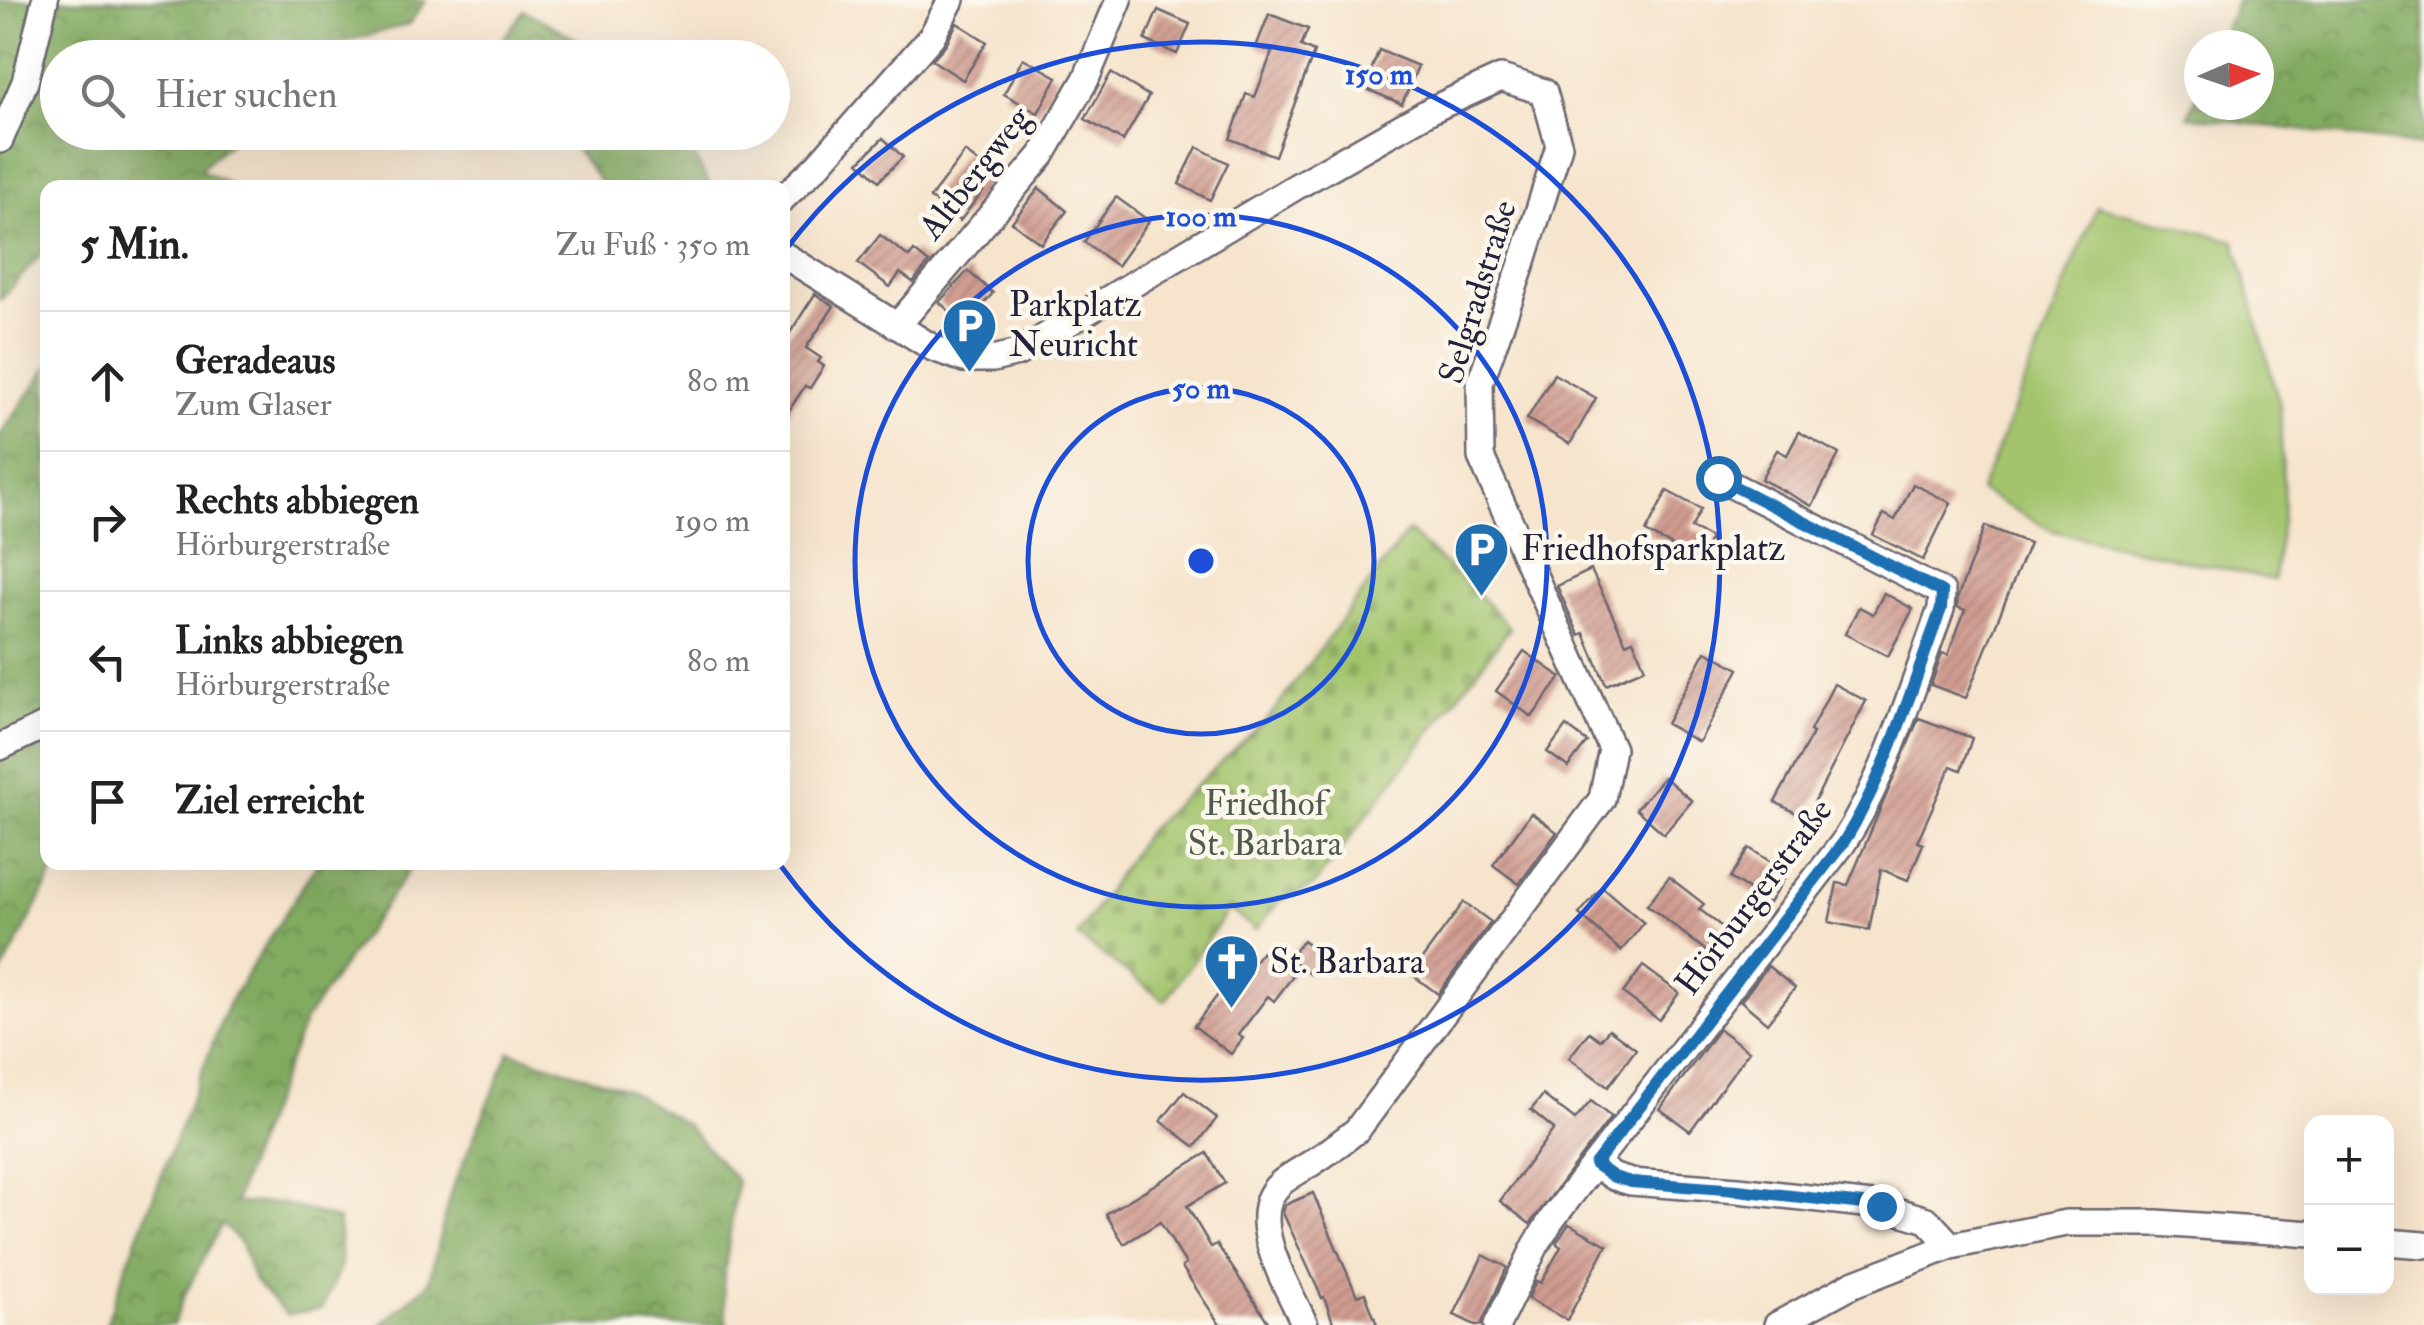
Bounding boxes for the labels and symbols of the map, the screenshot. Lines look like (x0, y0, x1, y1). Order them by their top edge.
north arrow (2184, 30, 2274, 120)
text: 150 m (1345, 56, 1414, 93)
street label: Altbergweg (909, 97, 1041, 249)
street label: Selgradstraße (1429, 195, 1527, 389)
text: 100 m (1166, 198, 1237, 235)
place label: Parkplatz Neuricht (1009, 283, 1142, 367)
parking icon: Parkplatz Neuricht (940, 295, 1000, 374)
text: 50 m (1172, 370, 1231, 407)
route start (1696, 456, 1742, 502)
parking icon: Friedhofsparkplatz (1452, 519, 1512, 598)
place label: Friedhofsparkplatz (1521, 527, 1785, 571)
centre of rings (1183, 543, 1219, 579)
park label: Friedhof St. Barbara (1188, 782, 1343, 866)
street label: Hörburgerstraße (1666, 790, 1842, 1004)
church icon: St. Barbara (1201, 932, 1261, 1011)
place label: St. Barbara (1270, 940, 1425, 984)
route end (1859, 1184, 1905, 1230)

